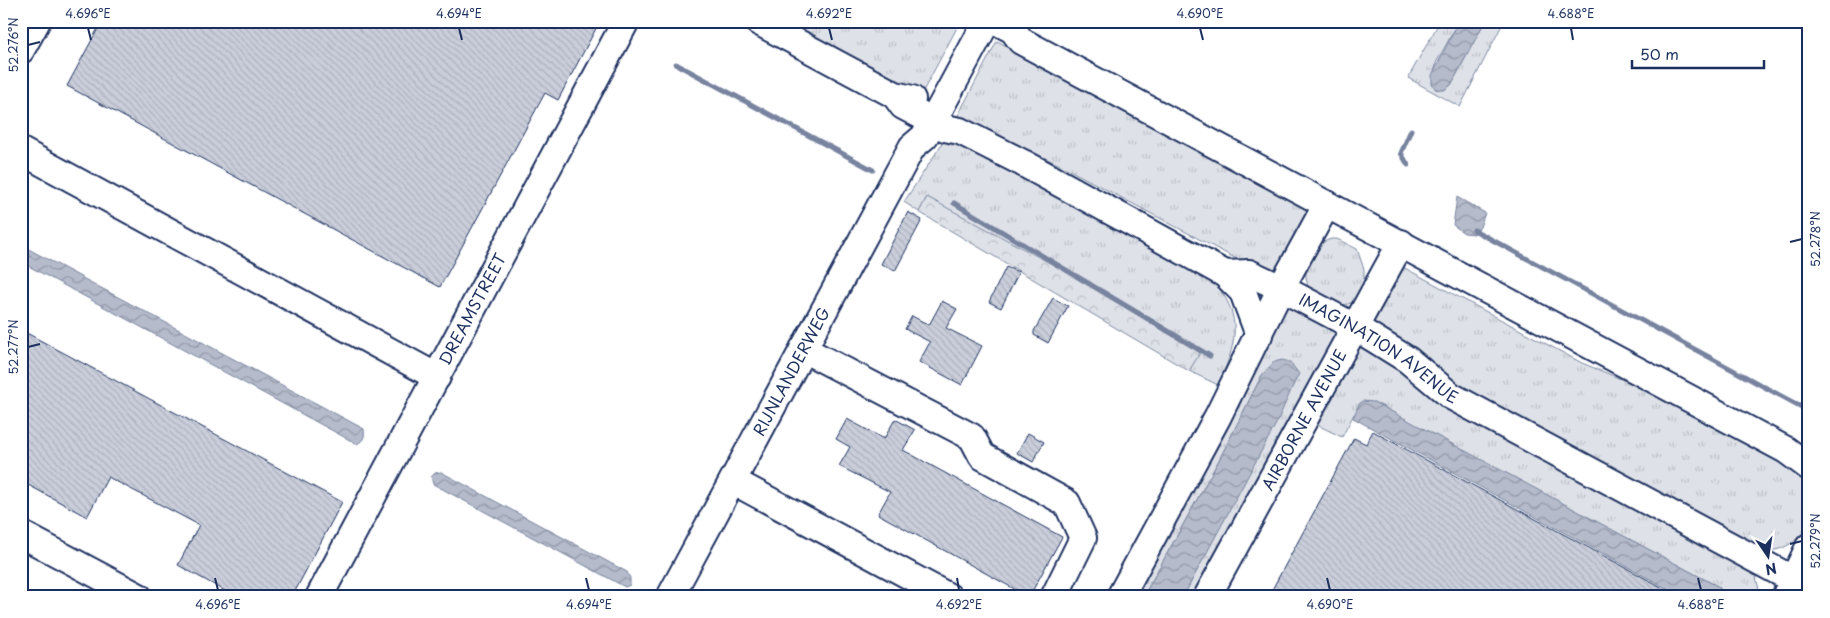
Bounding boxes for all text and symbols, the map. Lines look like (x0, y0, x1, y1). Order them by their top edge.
text: 4.696°E (65, 4, 111, 22)
text: 4.694°E (436, 4, 482, 22)
text: 4.692°E (806, 4, 852, 22)
text: 4.690°E (1176, 4, 1224, 22)
text: 4.688°E (1548, 4, 1594, 22)
text: 52.276°N (4, 17, 22, 73)
scale bar (1632, 38, 1765, 70)
text: 50 m (1640, 42, 1679, 65)
text: 52.278°N (1806, 211, 1824, 267)
street label: DREAMSTREET (432, 249, 511, 369)
street label: IMAGINATION AVENUE (1295, 287, 1463, 409)
street label: RIJNLANDERWEG (746, 302, 835, 440)
text: 52.277°N (4, 319, 22, 375)
street label: AIRBORNE AVENUE (1255, 345, 1352, 494)
text: 52.279°N (1806, 513, 1824, 569)
north arrow (1742, 530, 1792, 580)
text: N (1763, 558, 1779, 581)
text: 4.696°E (195, 595, 241, 613)
text: 4.694°E (566, 595, 612, 613)
text: 4.692°E (936, 595, 982, 613)
text: 4.690°E (1306, 595, 1354, 613)
text: 4.688°E (1678, 595, 1724, 613)

